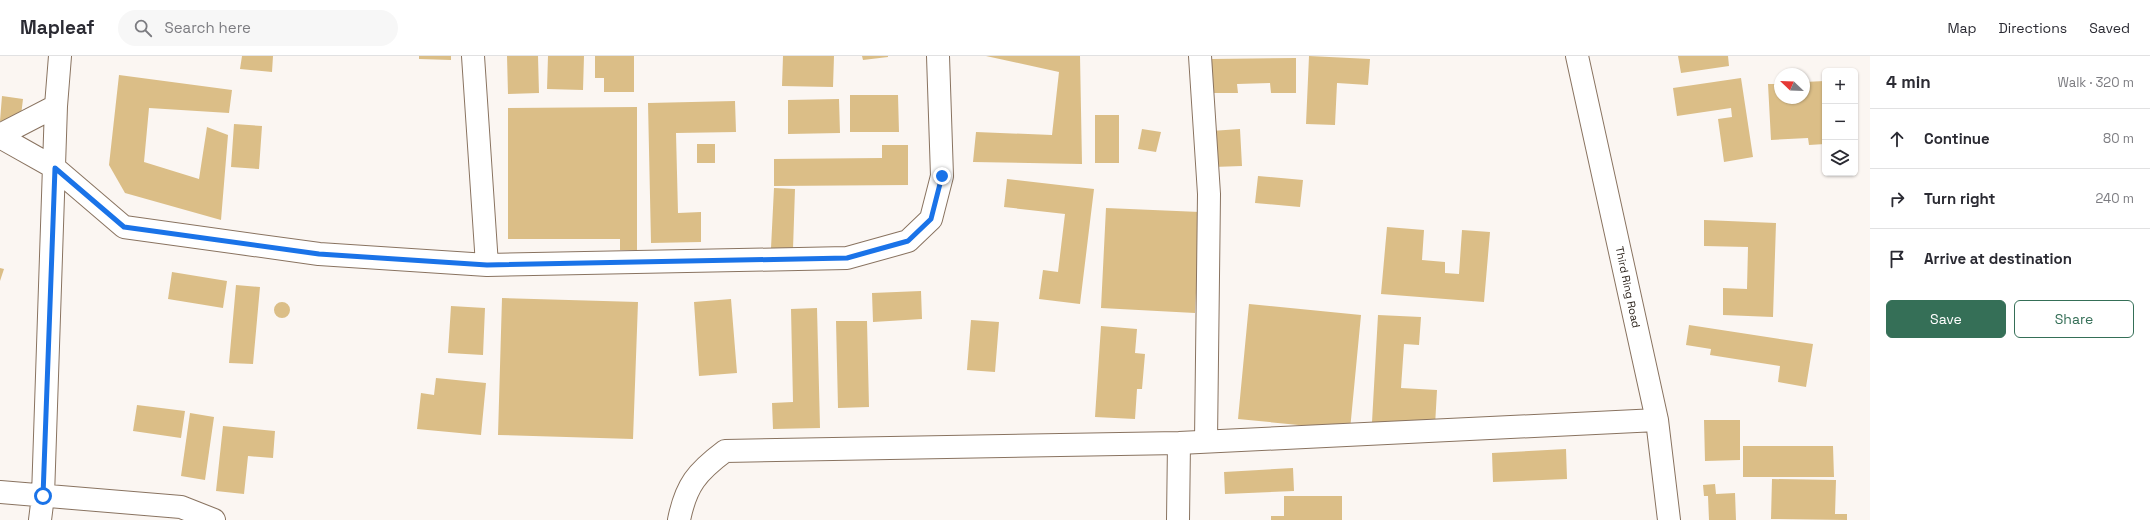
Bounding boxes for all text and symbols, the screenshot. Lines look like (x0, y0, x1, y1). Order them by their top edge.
search box (118, 10, 398, 46)
text: Mapleaf (20, 15, 94, 40)
icon: search (132, 17, 154, 39)
text: Search here (164, 18, 251, 37)
text: Map (1947, 19, 1977, 37)
text: Directions (1999, 19, 2067, 37)
text: Saved (2089, 19, 2130, 37)
north arrow (1774, 68, 1810, 104)
map controls (1822, 68, 1858, 176)
button: + (1822, 68, 1858, 104)
text: 4 min (1886, 71, 1931, 93)
text: Walk · 320 m (2057, 74, 2134, 91)
button: − (1822, 104, 1858, 140)
icon: ahead (1886, 128, 1908, 150)
text: Continue (1924, 129, 1990, 148)
text: 80 m (2103, 130, 2134, 147)
button: layers (1822, 140, 1858, 176)
route end (933, 167, 951, 185)
icon: right (1886, 188, 1908, 210)
text: Turn right (1924, 189, 1995, 208)
text: 240 m (2096, 190, 2134, 207)
street label: Third Ring Road (1613, 245, 1643, 329)
icon: arrive (1886, 248, 1908, 270)
text: Arrive at destination (1924, 249, 2072, 268)
button: Save (1886, 300, 2006, 338)
button: Share (2014, 300, 2134, 338)
route start (34, 487, 52, 505)

